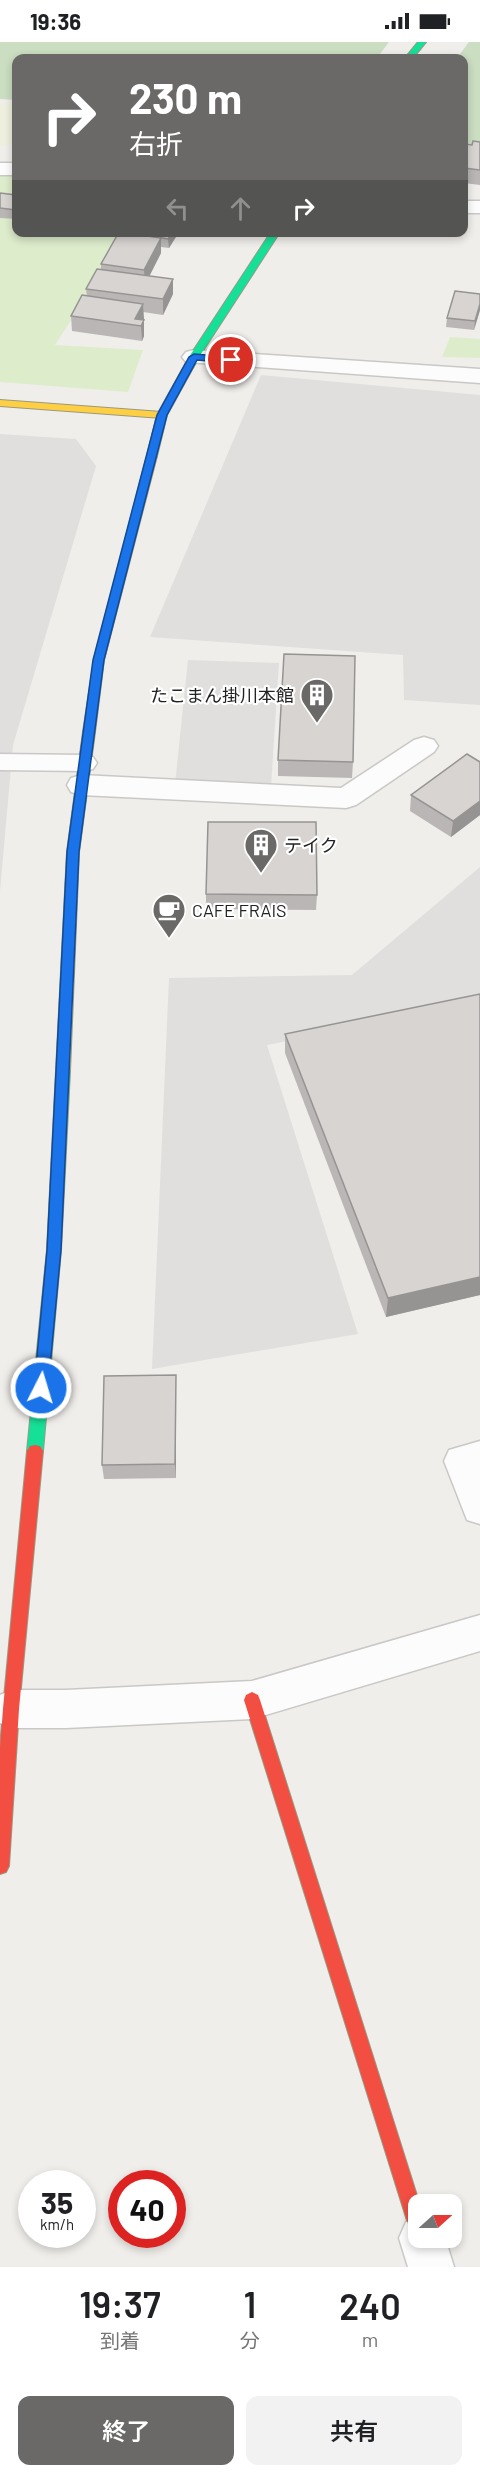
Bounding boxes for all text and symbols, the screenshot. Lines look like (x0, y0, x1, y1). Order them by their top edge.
text: 19:36 (30, 8, 81, 34)
text: 230 m (129, 72, 242, 122)
icon: right (30, 78, 108, 156)
text: 右折 (129, 127, 183, 159)
icon: left (161, 192, 194, 225)
icon: ahead (224, 192, 257, 225)
icon: right (287, 192, 320, 225)
pin (205, 334, 256, 385)
icon: arrive (214, 343, 247, 376)
building icon: たこまん掛川本館 (299, 677, 335, 724)
place label: たこまん掛川本館 (150, 684, 294, 706)
building icon: テイク (243, 827, 279, 874)
place label: テイク (284, 834, 338, 856)
cafe icon: CAFE FRAIS (151, 892, 187, 939)
place label: CAFE FRAIS (192, 899, 287, 921)
position arrow (9, 1356, 73, 1420)
speed limit sign: 40 (108, 2170, 186, 2248)
text: 35 (41, 2184, 73, 2220)
north arrow (408, 2194, 462, 2248)
map controls (408, 2194, 462, 2248)
text: km/h (40, 2215, 74, 2233)
text: 19:37 (79, 2282, 161, 2325)
text: 1 (244, 2282, 256, 2325)
text: 240 (339, 2284, 401, 2327)
text: m (362, 2327, 378, 2351)
text: 到着 (100, 2328, 140, 2352)
text: 分 (240, 2328, 260, 2352)
button: 終了 (18, 2396, 234, 2465)
button: 共有 (246, 2396, 462, 2465)

